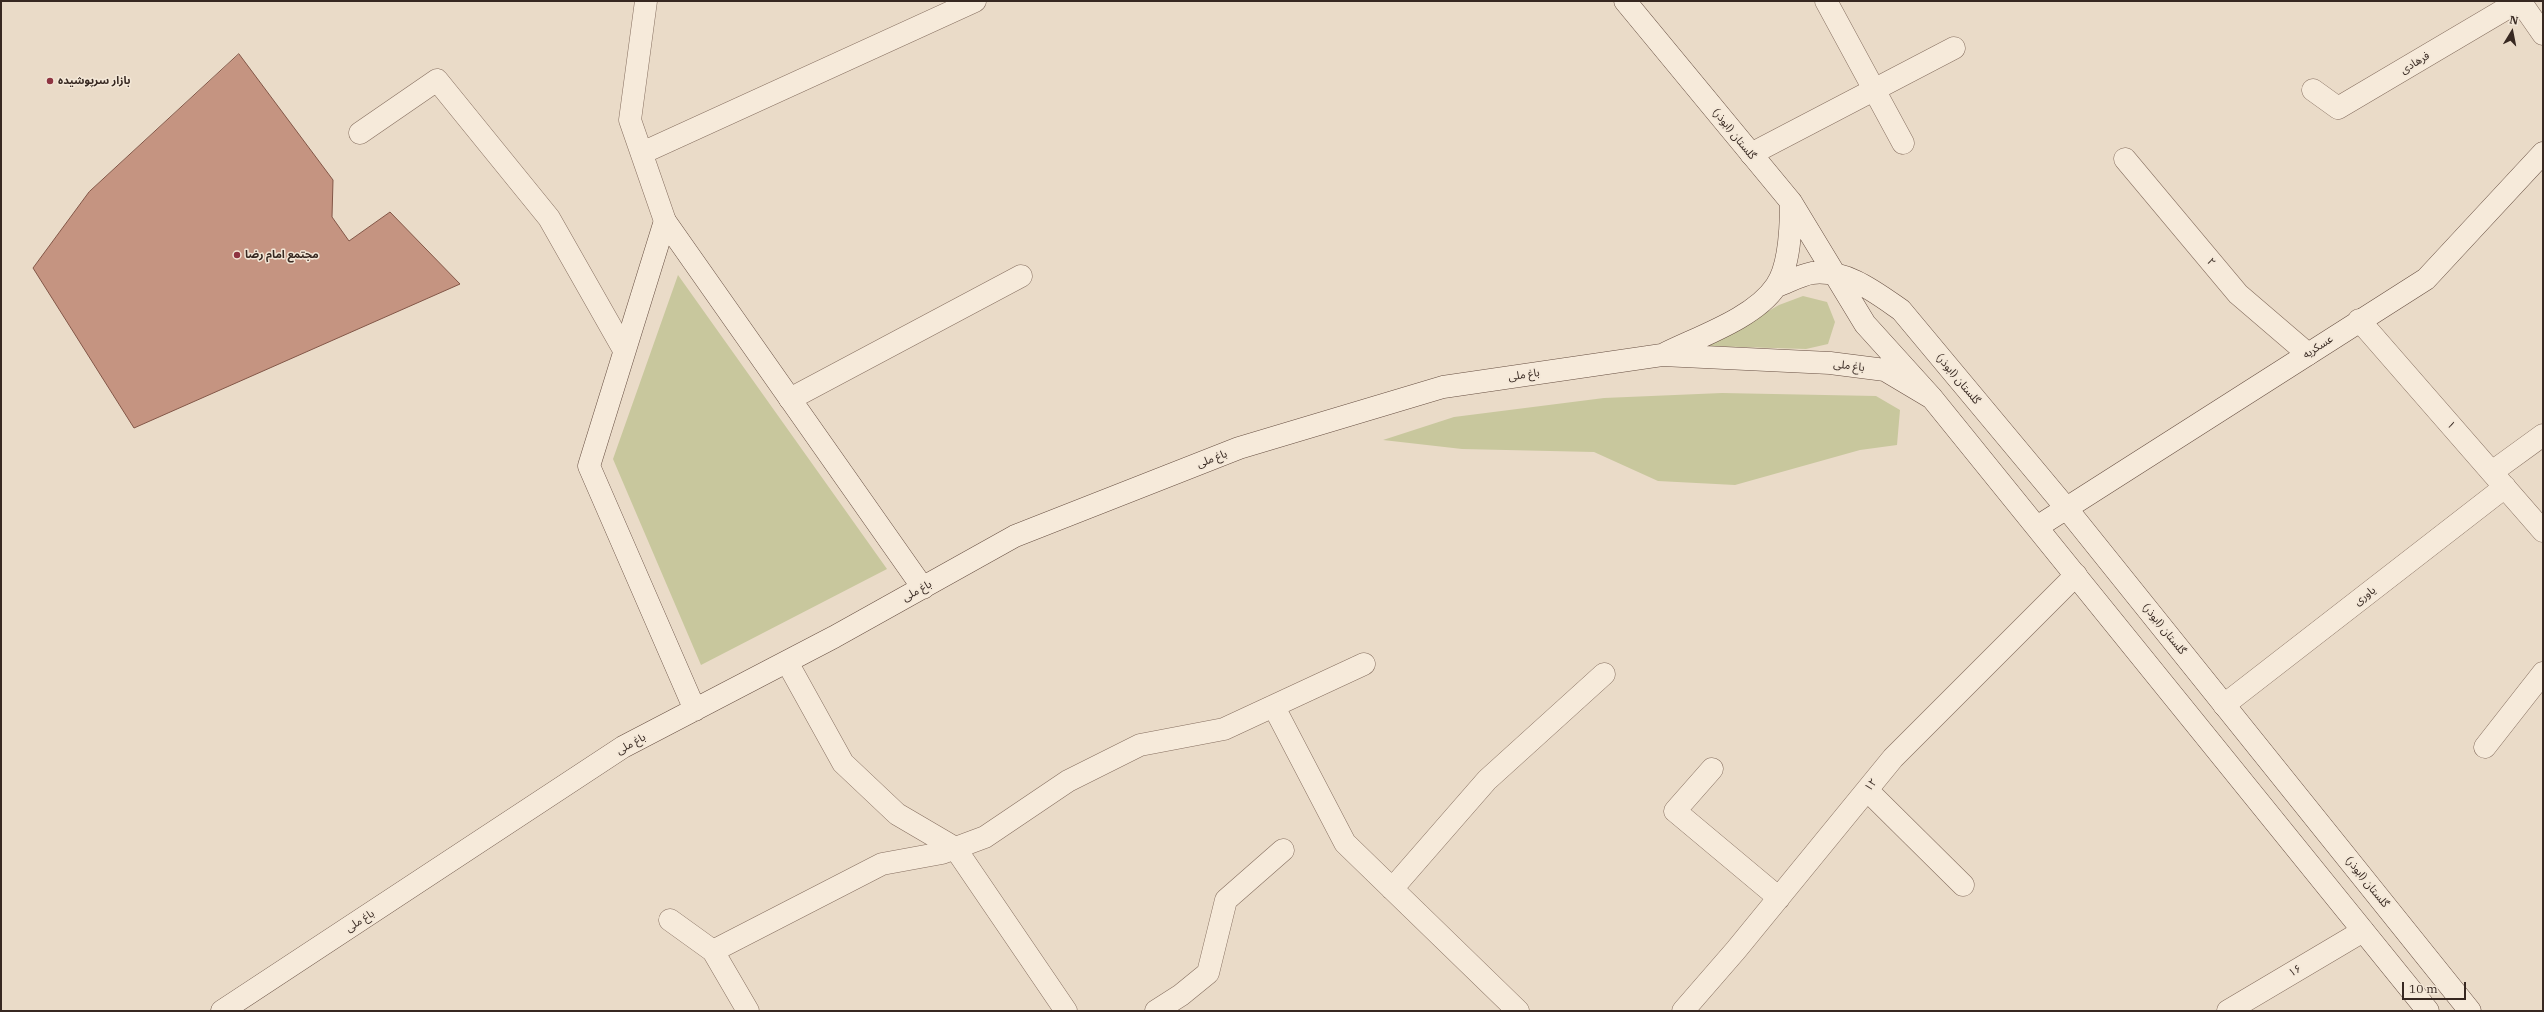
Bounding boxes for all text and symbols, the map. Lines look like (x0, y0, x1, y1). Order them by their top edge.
north arrow (2492, 12, 2532, 52)
text: N (2509, 13, 2520, 28)
street label: فرهادی (2398, 49, 2432, 77)
place label: بازار سرپوشیده (58, 74, 130, 88)
marker: بازار سرپوشیده (45, 76, 55, 86)
street label: گلستان (ابوذر) (1709, 106, 1759, 162)
place label: مجتمع امام رضا (245, 248, 319, 262)
marker: مجتمع امام رضا (232, 250, 242, 260)
street label: ۲ (2204, 255, 2218, 269)
street label: عسکریه (2301, 332, 2335, 362)
street label: گلستان (ابوذر) (1933, 351, 1983, 407)
street label: باغ ملی (1833, 358, 1865, 374)
street label: باغ ملی (1508, 366, 1540, 384)
street label: ۱ (2444, 418, 2458, 432)
street label: باغ ملی (1195, 447, 1229, 471)
street label: باغ ملی (900, 578, 934, 604)
street label: یاوری (2352, 583, 2378, 609)
street label: گلستان (ابوذر) (2139, 601, 2189, 657)
street label: باغ ملی (614, 731, 648, 757)
street label: ۱۲ (1862, 776, 1880, 794)
street label: گلستان (ابوذر) (2342, 854, 2392, 910)
street label: باغ ملی (343, 907, 377, 935)
street label: ۱۶ (2286, 962, 2304, 980)
scale bar (2404, 974, 2468, 1000)
text: 10 m (2409, 981, 2438, 996)

